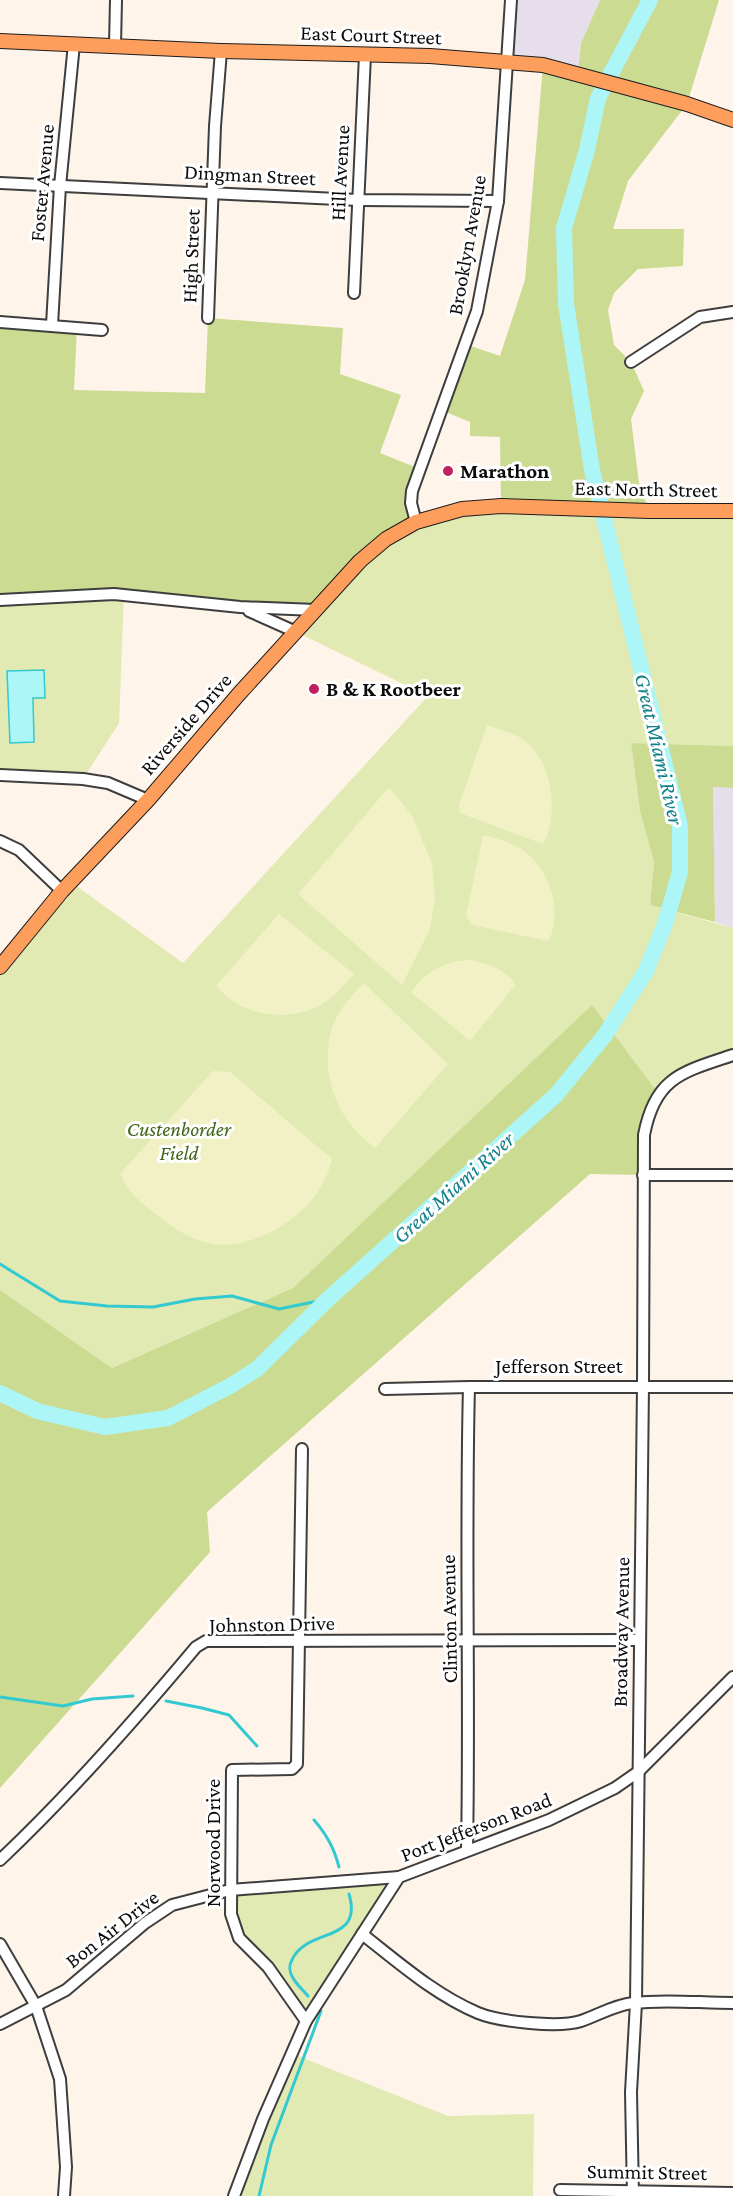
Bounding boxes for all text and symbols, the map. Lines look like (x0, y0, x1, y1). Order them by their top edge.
street label: East Court Street (300, 21, 443, 50)
street label: Foster Avenue (25, 123, 59, 243)
street label: Hill Avenue (326, 124, 354, 222)
street label: Dingman Street (183, 160, 318, 190)
street label: Brooklyn Avenue (443, 173, 491, 317)
street label: High Street (177, 208, 205, 303)
place label: Marathon (460, 459, 549, 483)
marker: Marathon (441, 464, 455, 478)
street label: East North Street (574, 476, 719, 502)
street label: Riverside Drive (135, 668, 237, 780)
water label: Great Miami River (630, 671, 689, 828)
place label: B & K Rootbeer (326, 677, 462, 701)
marker: B & K Rootbeer (307, 682, 321, 696)
park label: Custenborder Field (127, 1117, 232, 1165)
water label: Great Miami River (388, 1126, 520, 1248)
street label: Jefferson Street (493, 1354, 624, 1378)
street label: Clinton Avenue (436, 1554, 462, 1684)
street label: Broadway Avenue (608, 1557, 634, 1707)
street label: Johnston Drive (207, 1611, 335, 1637)
street label: Norwood Drive (201, 1779, 225, 1907)
street label: Port Jefferson Road (397, 1787, 555, 1867)
street label: Bon Air Drive (61, 1885, 163, 1973)
street label: Summit Street (587, 2159, 708, 2185)

